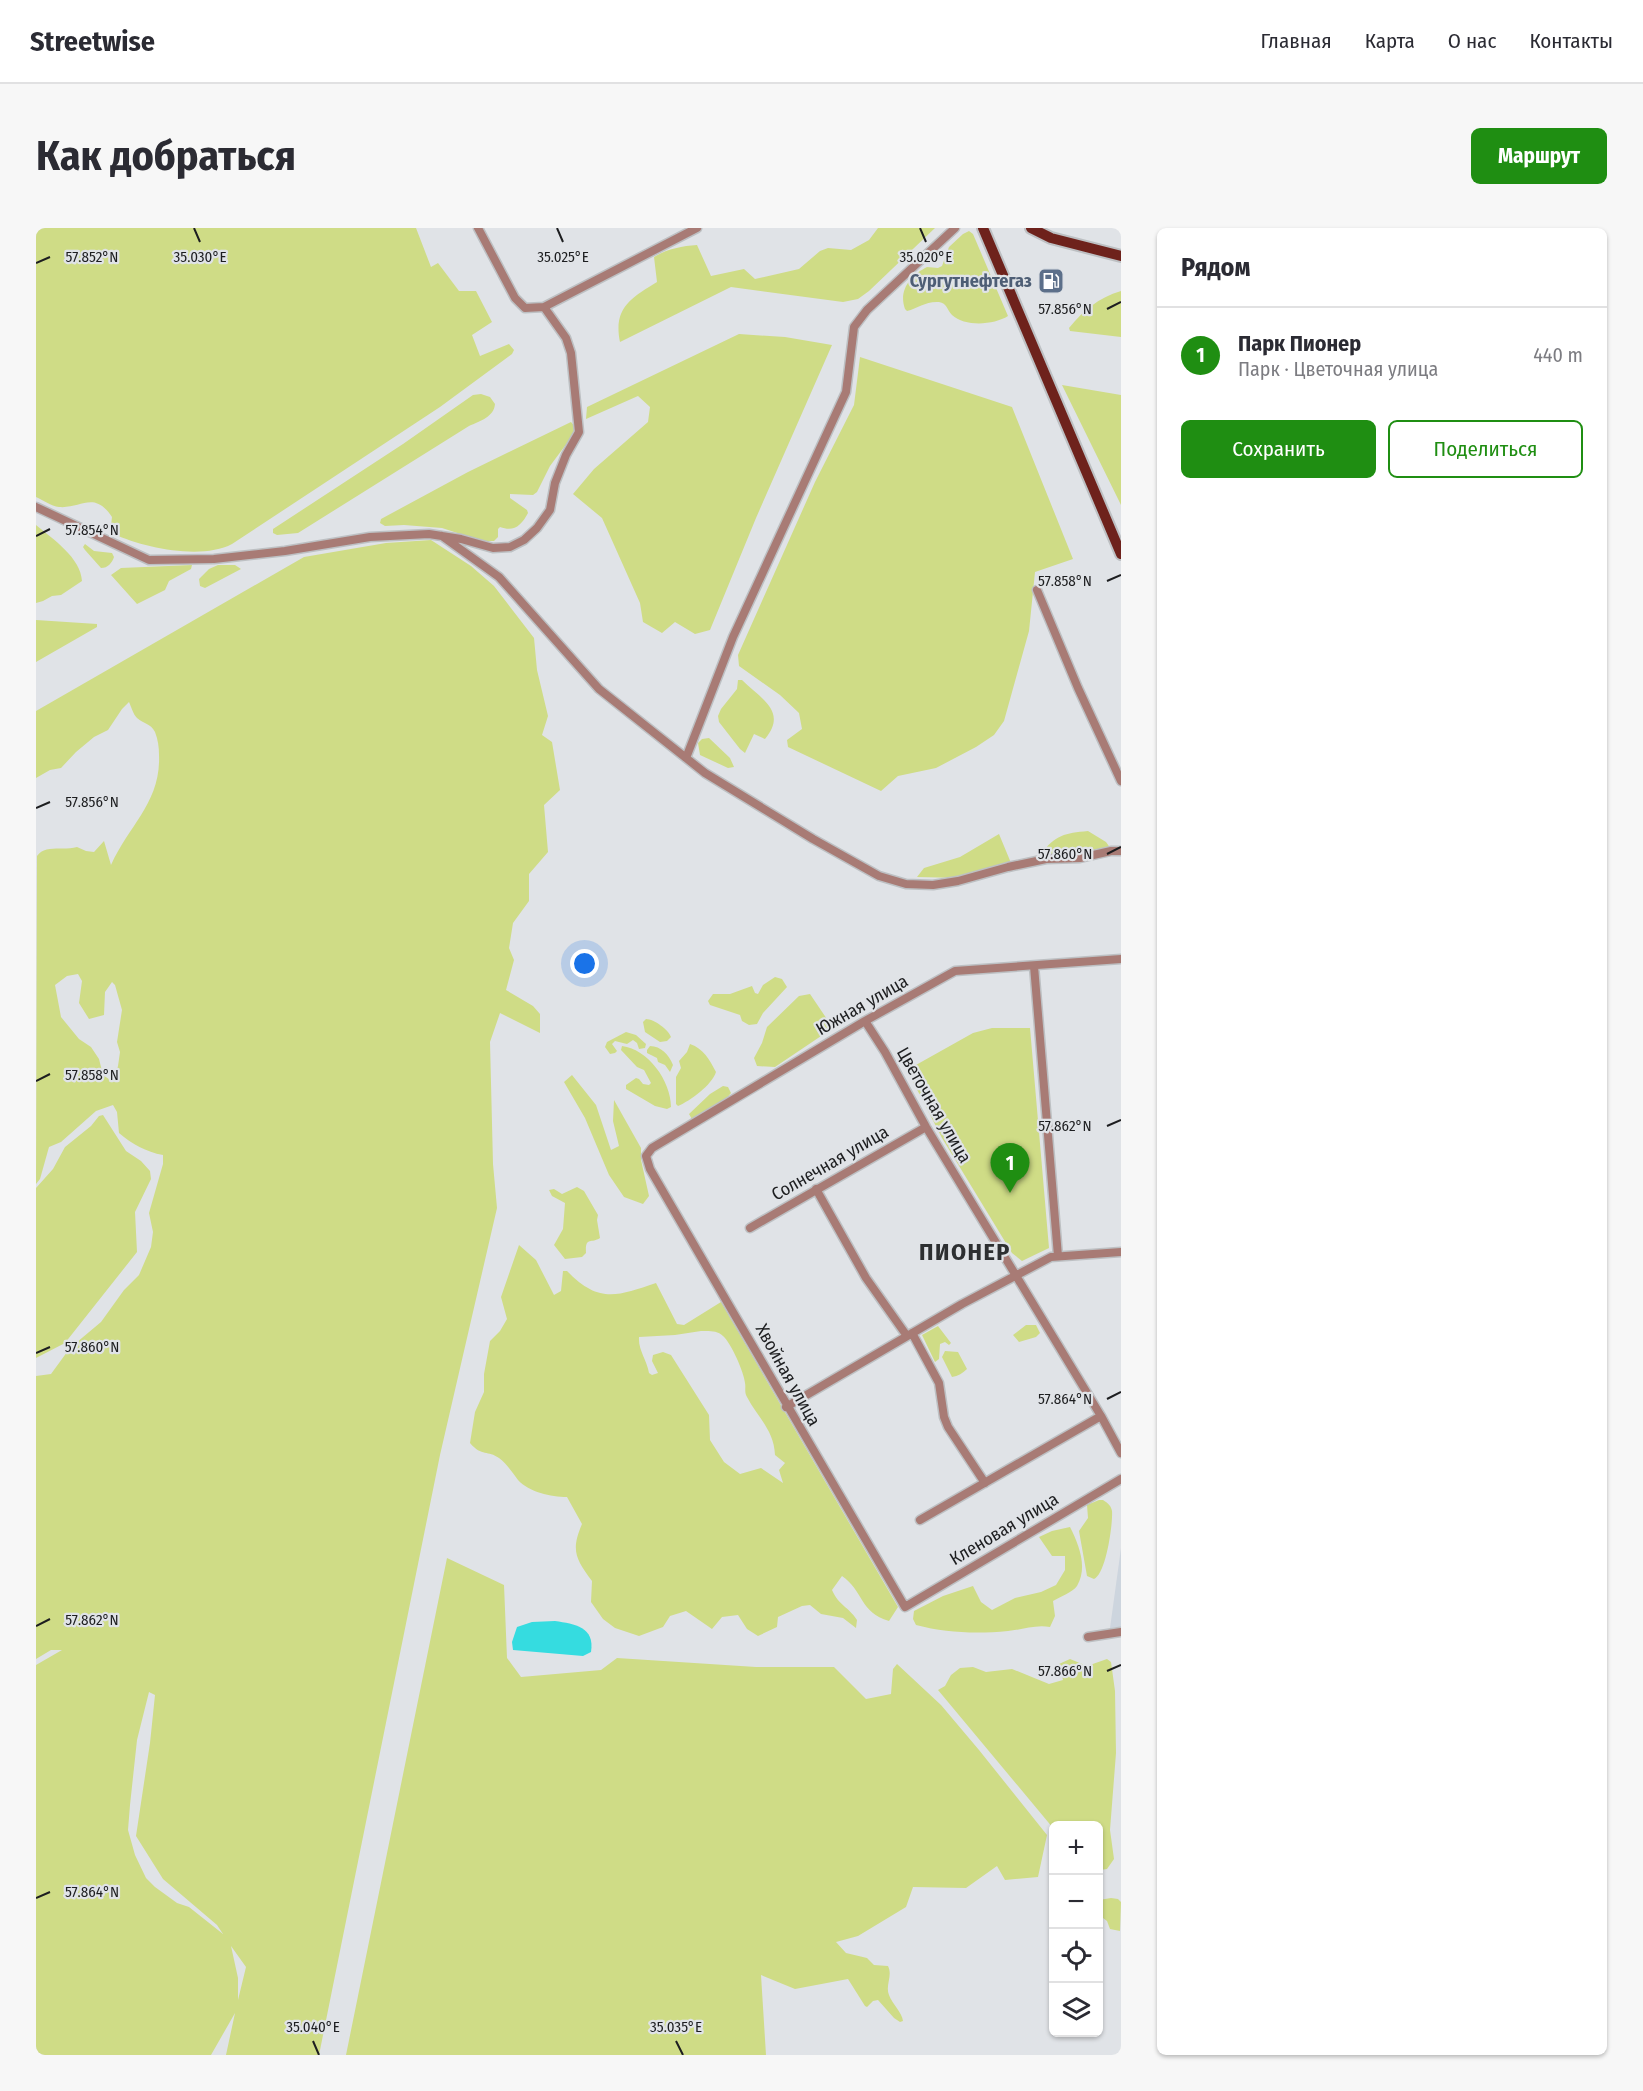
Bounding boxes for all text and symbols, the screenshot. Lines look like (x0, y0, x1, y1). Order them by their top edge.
text: Streetwise (30, 25, 155, 58)
text: Главная (1261, 28, 1332, 54)
text: Карта (1365, 28, 1415, 54)
text: О нас (1448, 28, 1496, 54)
text: Контакты (1529, 28, 1613, 54)
button: Маршрут (1471, 128, 1607, 184)
text: Как добраться (36, 131, 296, 181)
text: 57.852°N (66, 248, 118, 266)
text: 35.030°E (174, 248, 226, 266)
text: 35.025°E (537, 248, 589, 266)
text: 35.020°E (900, 248, 952, 266)
text: Рядом (1181, 252, 1250, 283)
fuel station icon: Сургутнефтегаз (1036, 266, 1066, 296)
place label: Сургутнефтегаз (910, 270, 1032, 292)
text: 57.856°N (1038, 300, 1092, 318)
text: Парк Пионер (1238, 330, 1361, 357)
text: 1 (1196, 343, 1205, 367)
text: 440 m (1533, 343, 1583, 367)
text: Парк · Цветочная улица (1238, 357, 1438, 381)
button: Сохранить (1181, 420, 1376, 478)
button: Поделиться (1388, 420, 1583, 478)
text: 57.854°N (65, 521, 119, 539)
text: 57.858°N (1038, 572, 1092, 590)
text: 57.856°N (65, 793, 119, 811)
text: 57.860°N (1038, 845, 1092, 863)
your location (570, 949, 599, 978)
street label: Южная улица (812, 970, 912, 1040)
street label: Цветочная улица (892, 1043, 976, 1167)
text: 57.858°N (65, 1066, 119, 1084)
text: 57.862°N (1038, 1117, 1092, 1135)
street label: Солнечная улица (768, 1121, 893, 1205)
pin: 1 (990, 1144, 1030, 1193)
district label: ПИОНЕР (919, 1238, 1011, 1266)
street label: Хвойная улица (751, 1320, 825, 1430)
text: 57.860°N (65, 1338, 119, 1356)
text: 57.864°N (1038, 1390, 1092, 1408)
street label: Кленовая улица (946, 1488, 1062, 1570)
text: 57.862°N (65, 1611, 119, 1629)
text: 57.866°N (1038, 1662, 1092, 1680)
map controls (1049, 1821, 1103, 2037)
button: + (1049, 1821, 1103, 1875)
button: − (1049, 1875, 1103, 1929)
text: 57.864°N (65, 1883, 119, 1901)
button: locate (1049, 1929, 1103, 1983)
button: layers (1049, 1983, 1103, 2037)
text: 35.040°E (286, 2018, 340, 2036)
text: 35.035°E (650, 2018, 702, 2036)

